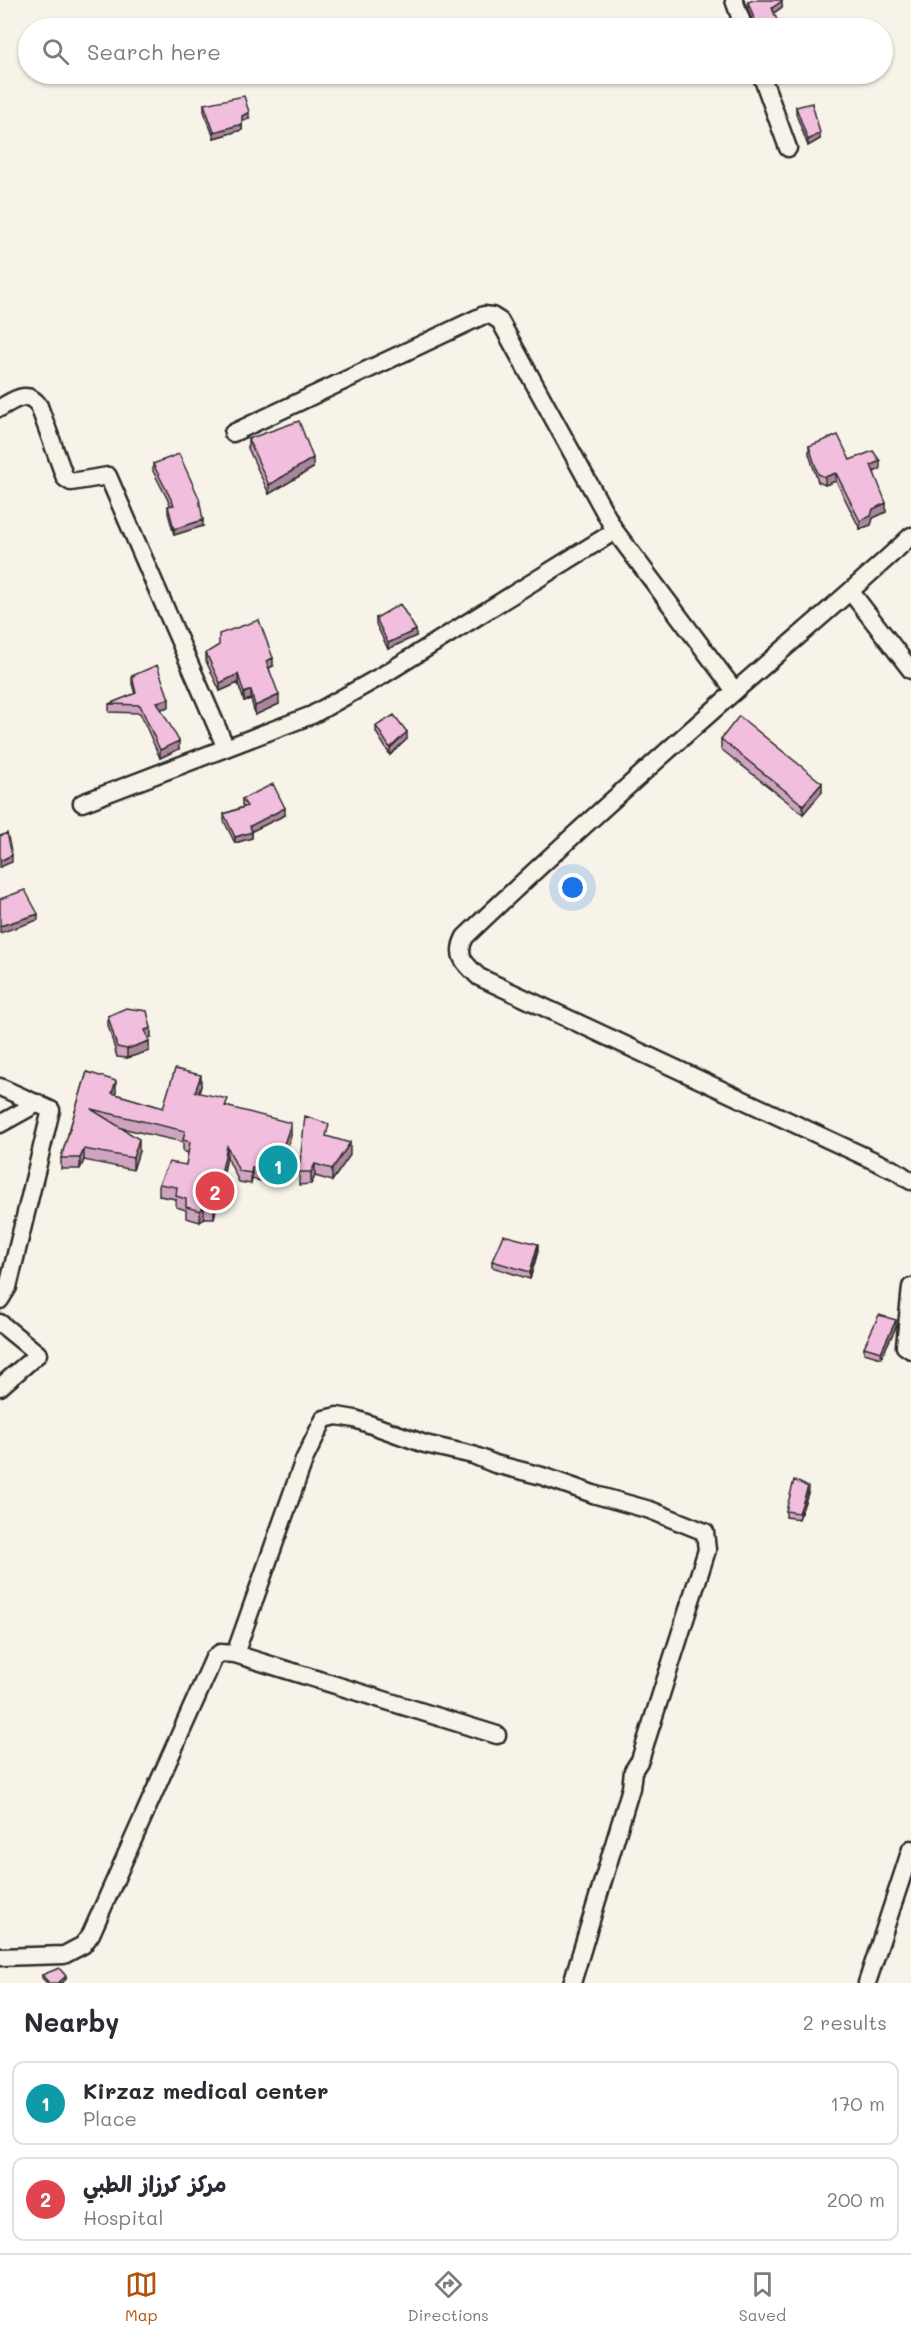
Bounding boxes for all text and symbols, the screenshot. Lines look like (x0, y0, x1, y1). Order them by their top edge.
search box (18, 18, 893, 84)
icon: search (39, 35, 72, 68)
text: Search here (87, 37, 221, 66)
your location (558, 873, 587, 902)
pin: 1 (258, 1142, 298, 1188)
pin: 2 (196, 1168, 234, 1214)
text: Nearby (24, 2005, 119, 2039)
text: 2 results (803, 2009, 887, 2035)
text: Kirzaz medical center (83, 2076, 328, 2105)
text: 1 (41, 2090, 50, 2116)
text: 170 m (830, 2090, 885, 2116)
text: Place (83, 2105, 137, 2131)
text: مركز كرزاز الطبي (83, 2169, 227, 2198)
text: 2 (40, 2186, 51, 2212)
text: 200 m (827, 2186, 885, 2212)
text: Hospital (83, 2204, 164, 2230)
tab: Map (125, 2268, 158, 2325)
tab: Directions (408, 2268, 489, 2325)
tab: Saved (739, 2268, 786, 2325)

